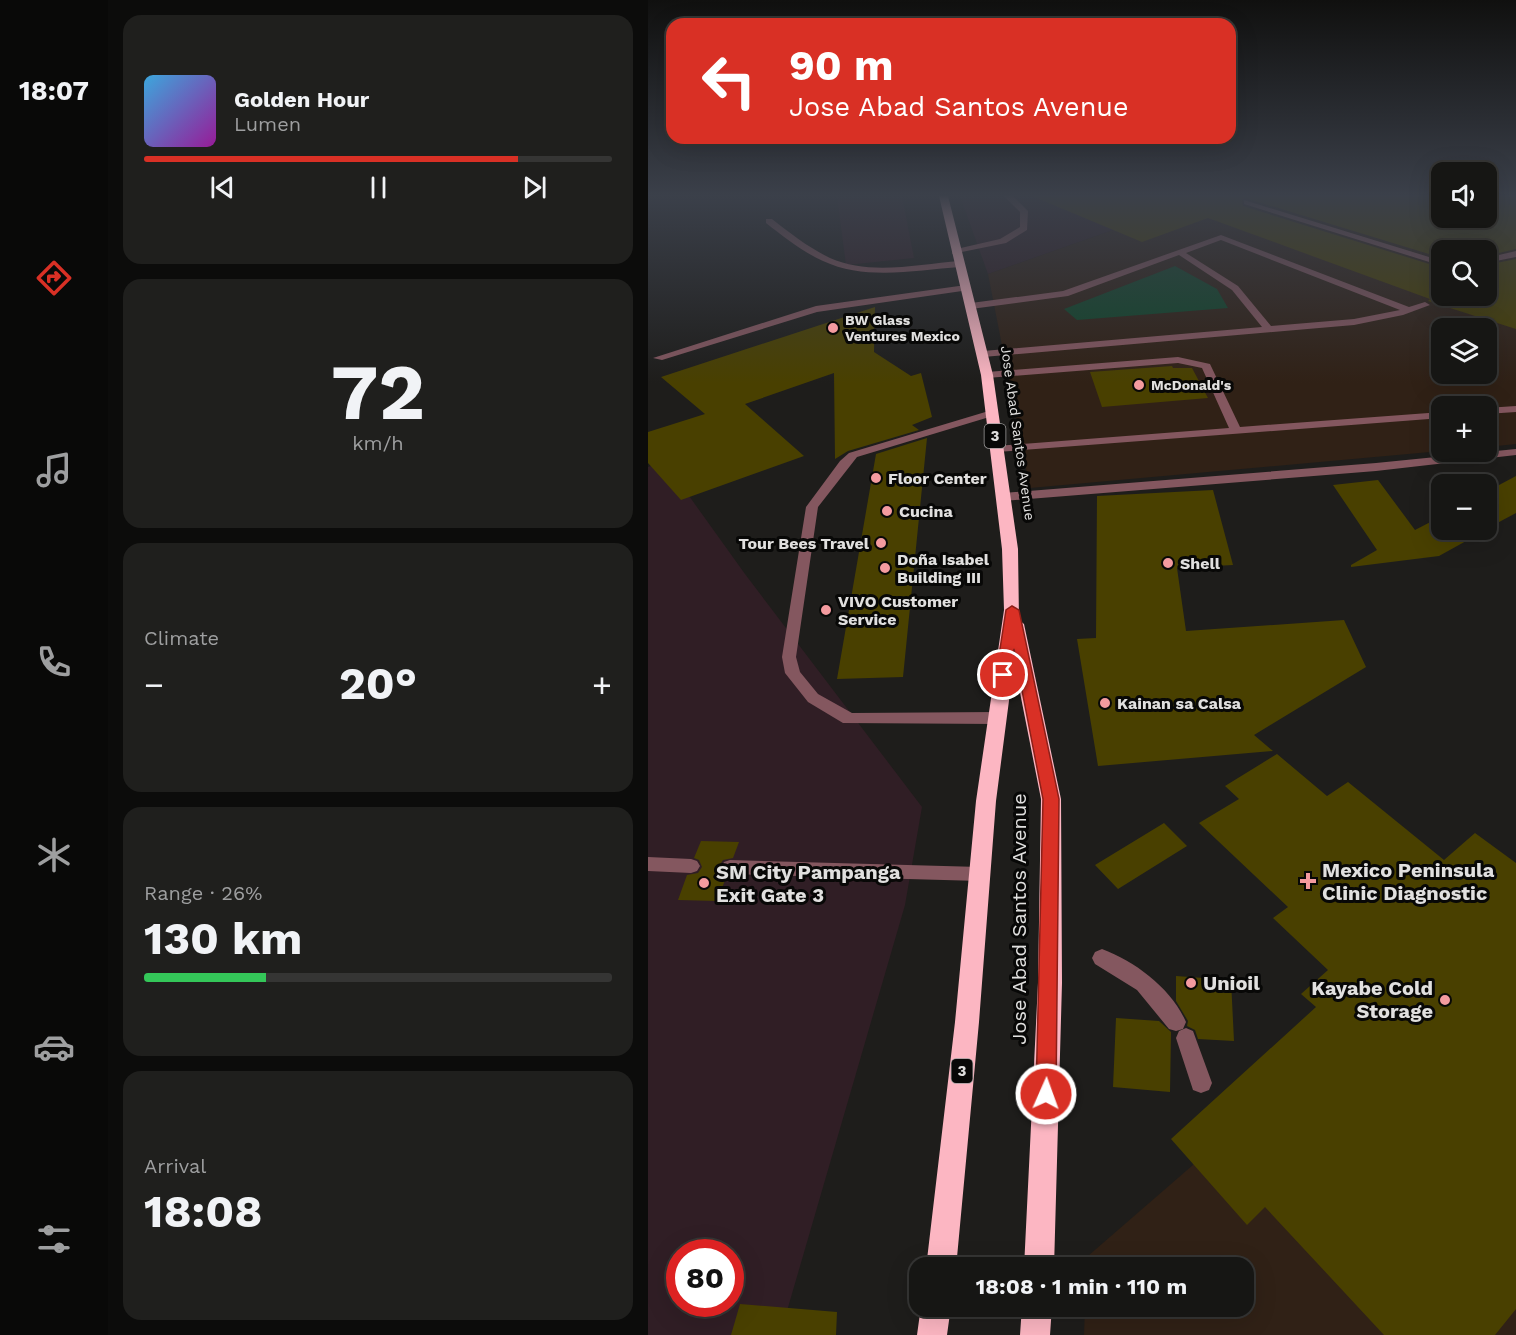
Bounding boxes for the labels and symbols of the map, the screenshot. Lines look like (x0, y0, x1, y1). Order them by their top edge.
place label: BW Glass Ventures Mexico (845, 312, 960, 344)
marker: BW Glass Ventures Mexico (826, 321, 840, 335)
street label: Jose Abad Santos Avenue (998, 345, 1038, 521)
place label: McDonald's (1151, 377, 1232, 393)
marker: McDonald's (1132, 378, 1146, 392)
road number: 3 (984, 424, 1006, 448)
place label: Floor Center (888, 469, 987, 488)
marker: Floor Center (869, 471, 883, 485)
place label: Cucina (899, 502, 953, 521)
marker: Cucina (880, 504, 894, 518)
place label: Tour Bees Travel (739, 534, 870, 553)
marker: Tour Bees Travel (874, 536, 888, 550)
place label: Doña Isabel Building III (897, 550, 990, 587)
place label: Shell (1180, 554, 1221, 573)
marker: Shell (1161, 556, 1175, 570)
marker: Doña Isabel Building III (878, 561, 892, 575)
place label: VIVO Customer Service (838, 592, 958, 629)
marker: VIVO Customer Service (819, 603, 833, 617)
pin (977, 649, 1028, 700)
place label: Kainan sa Calsa (1117, 694, 1242, 713)
marker: Kainan sa Calsa (1098, 696, 1112, 710)
street label: Jose Abad Santos Avenue (1007, 793, 1031, 1045)
place label: Mexico Peninsula Clinic Diagnostic (1322, 858, 1495, 905)
place label: SM City Pampanga Exit Gate 3 (716, 860, 901, 907)
marker: Mexico Peninsula Clinic Diagnostic (1299, 872, 1317, 890)
marker: SM City Pampanga Exit Gate 3 (697, 876, 711, 890)
place label: Unioil (1203, 971, 1260, 995)
marker: Unioil (1184, 976, 1198, 990)
place label: Kayabe Cold Storage (1311, 976, 1433, 1023)
marker: Kayabe Cold Storage (1438, 993, 1452, 1007)
road number: 3 (952, 1059, 972, 1083)
position arrow (1014, 1062, 1078, 1126)
speed limit sign: 80 (666, 1239, 744, 1317)

